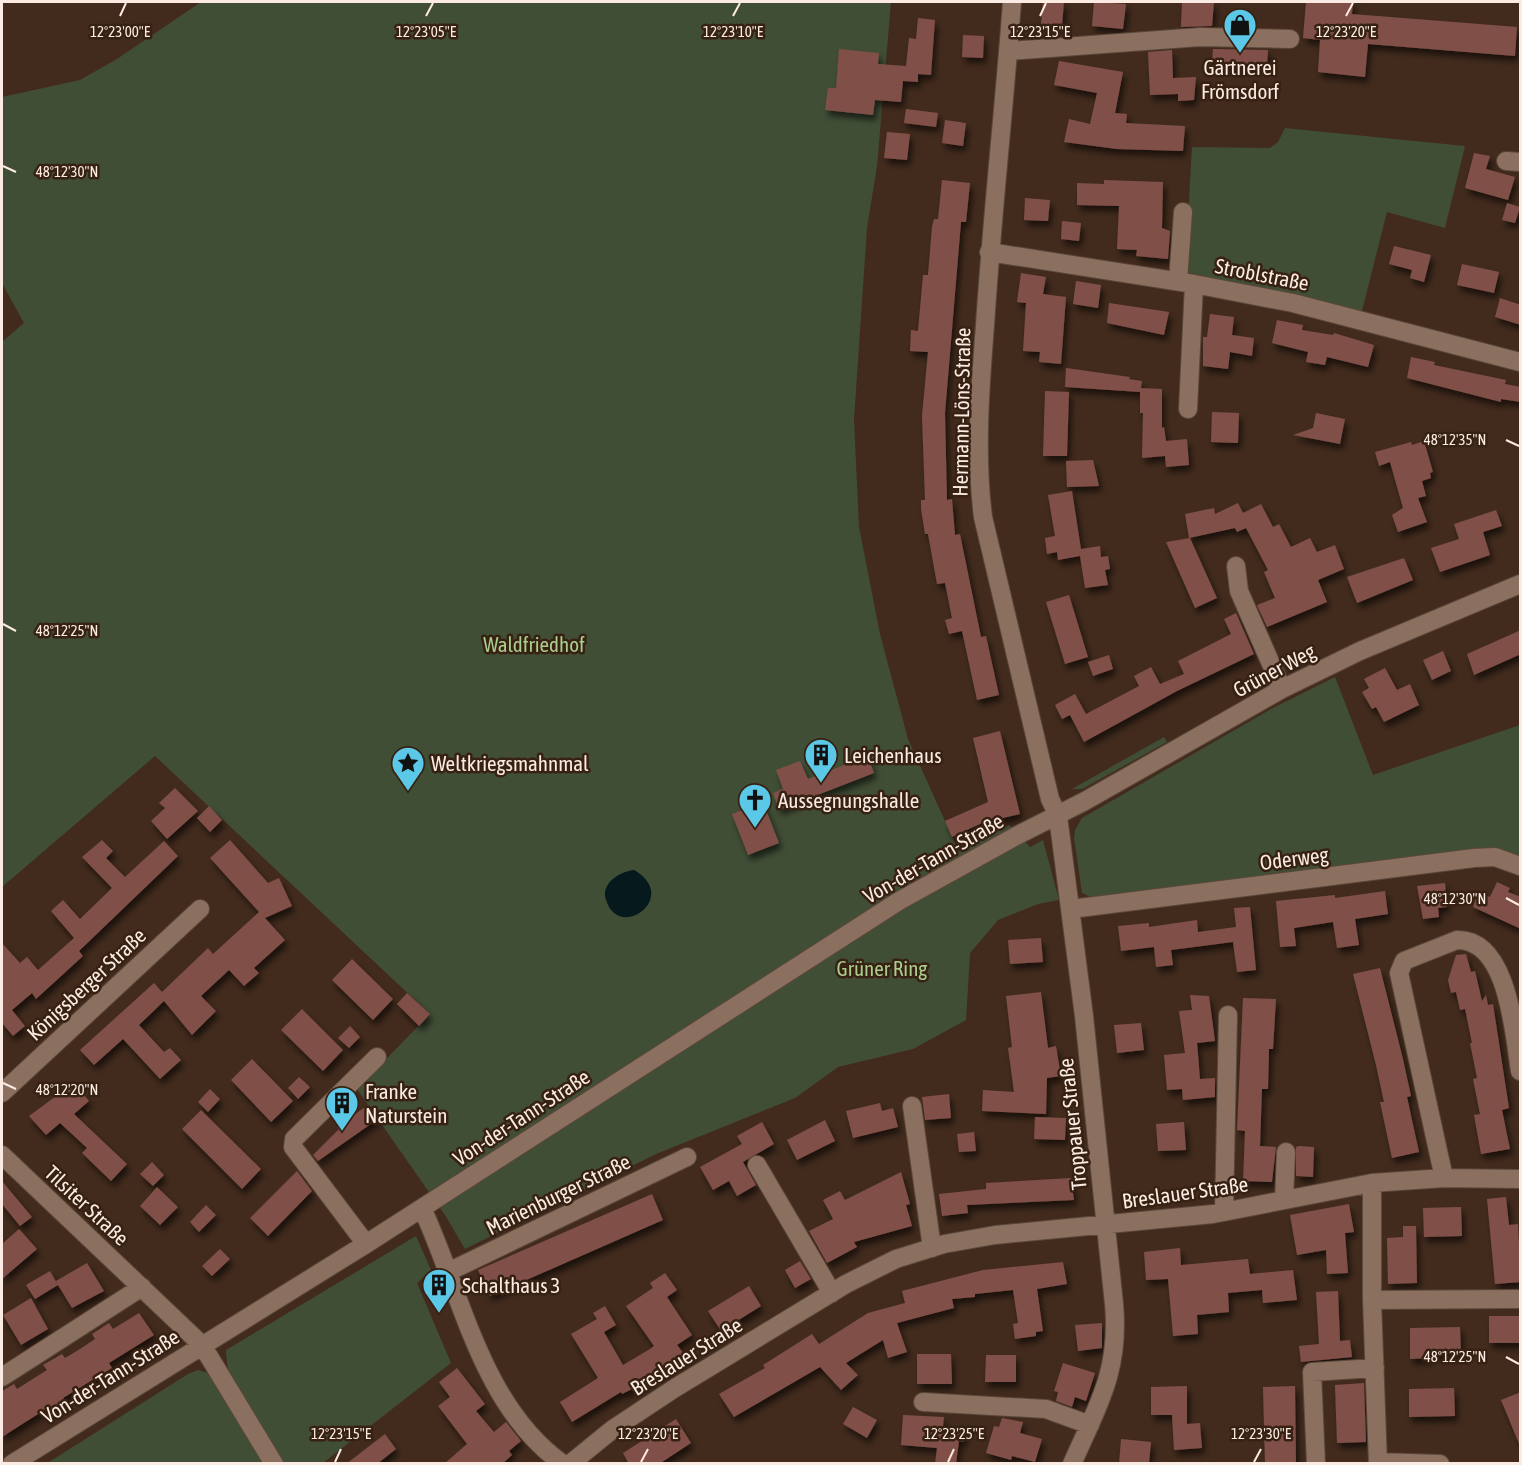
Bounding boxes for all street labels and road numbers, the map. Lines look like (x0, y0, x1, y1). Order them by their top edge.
street label: Stroblstraße (1213, 253, 1311, 295)
street label: Hermann-Löns-Straße (948, 327, 974, 497)
street label: Grüner Weg (1229, 638, 1319, 702)
street label: Von-der-Tann-Straße (859, 808, 1007, 908)
street label: Oderweg (1258, 842, 1330, 874)
street label: Königsberger Straße (22, 923, 150, 1045)
street label: Troppauer Straße (1053, 1057, 1091, 1191)
street label: Von-der-Tann-Straße (448, 1064, 594, 1170)
street label: Marienburger Straße (482, 1149, 634, 1239)
street label: Tilsiter Straße (40, 1160, 134, 1250)
street label: Breslauer Straße (1120, 1171, 1250, 1213)
street label: Breslauer Straße (626, 1312, 746, 1400)
street label: Von-der-Tann-Straße (37, 1324, 183, 1428)

